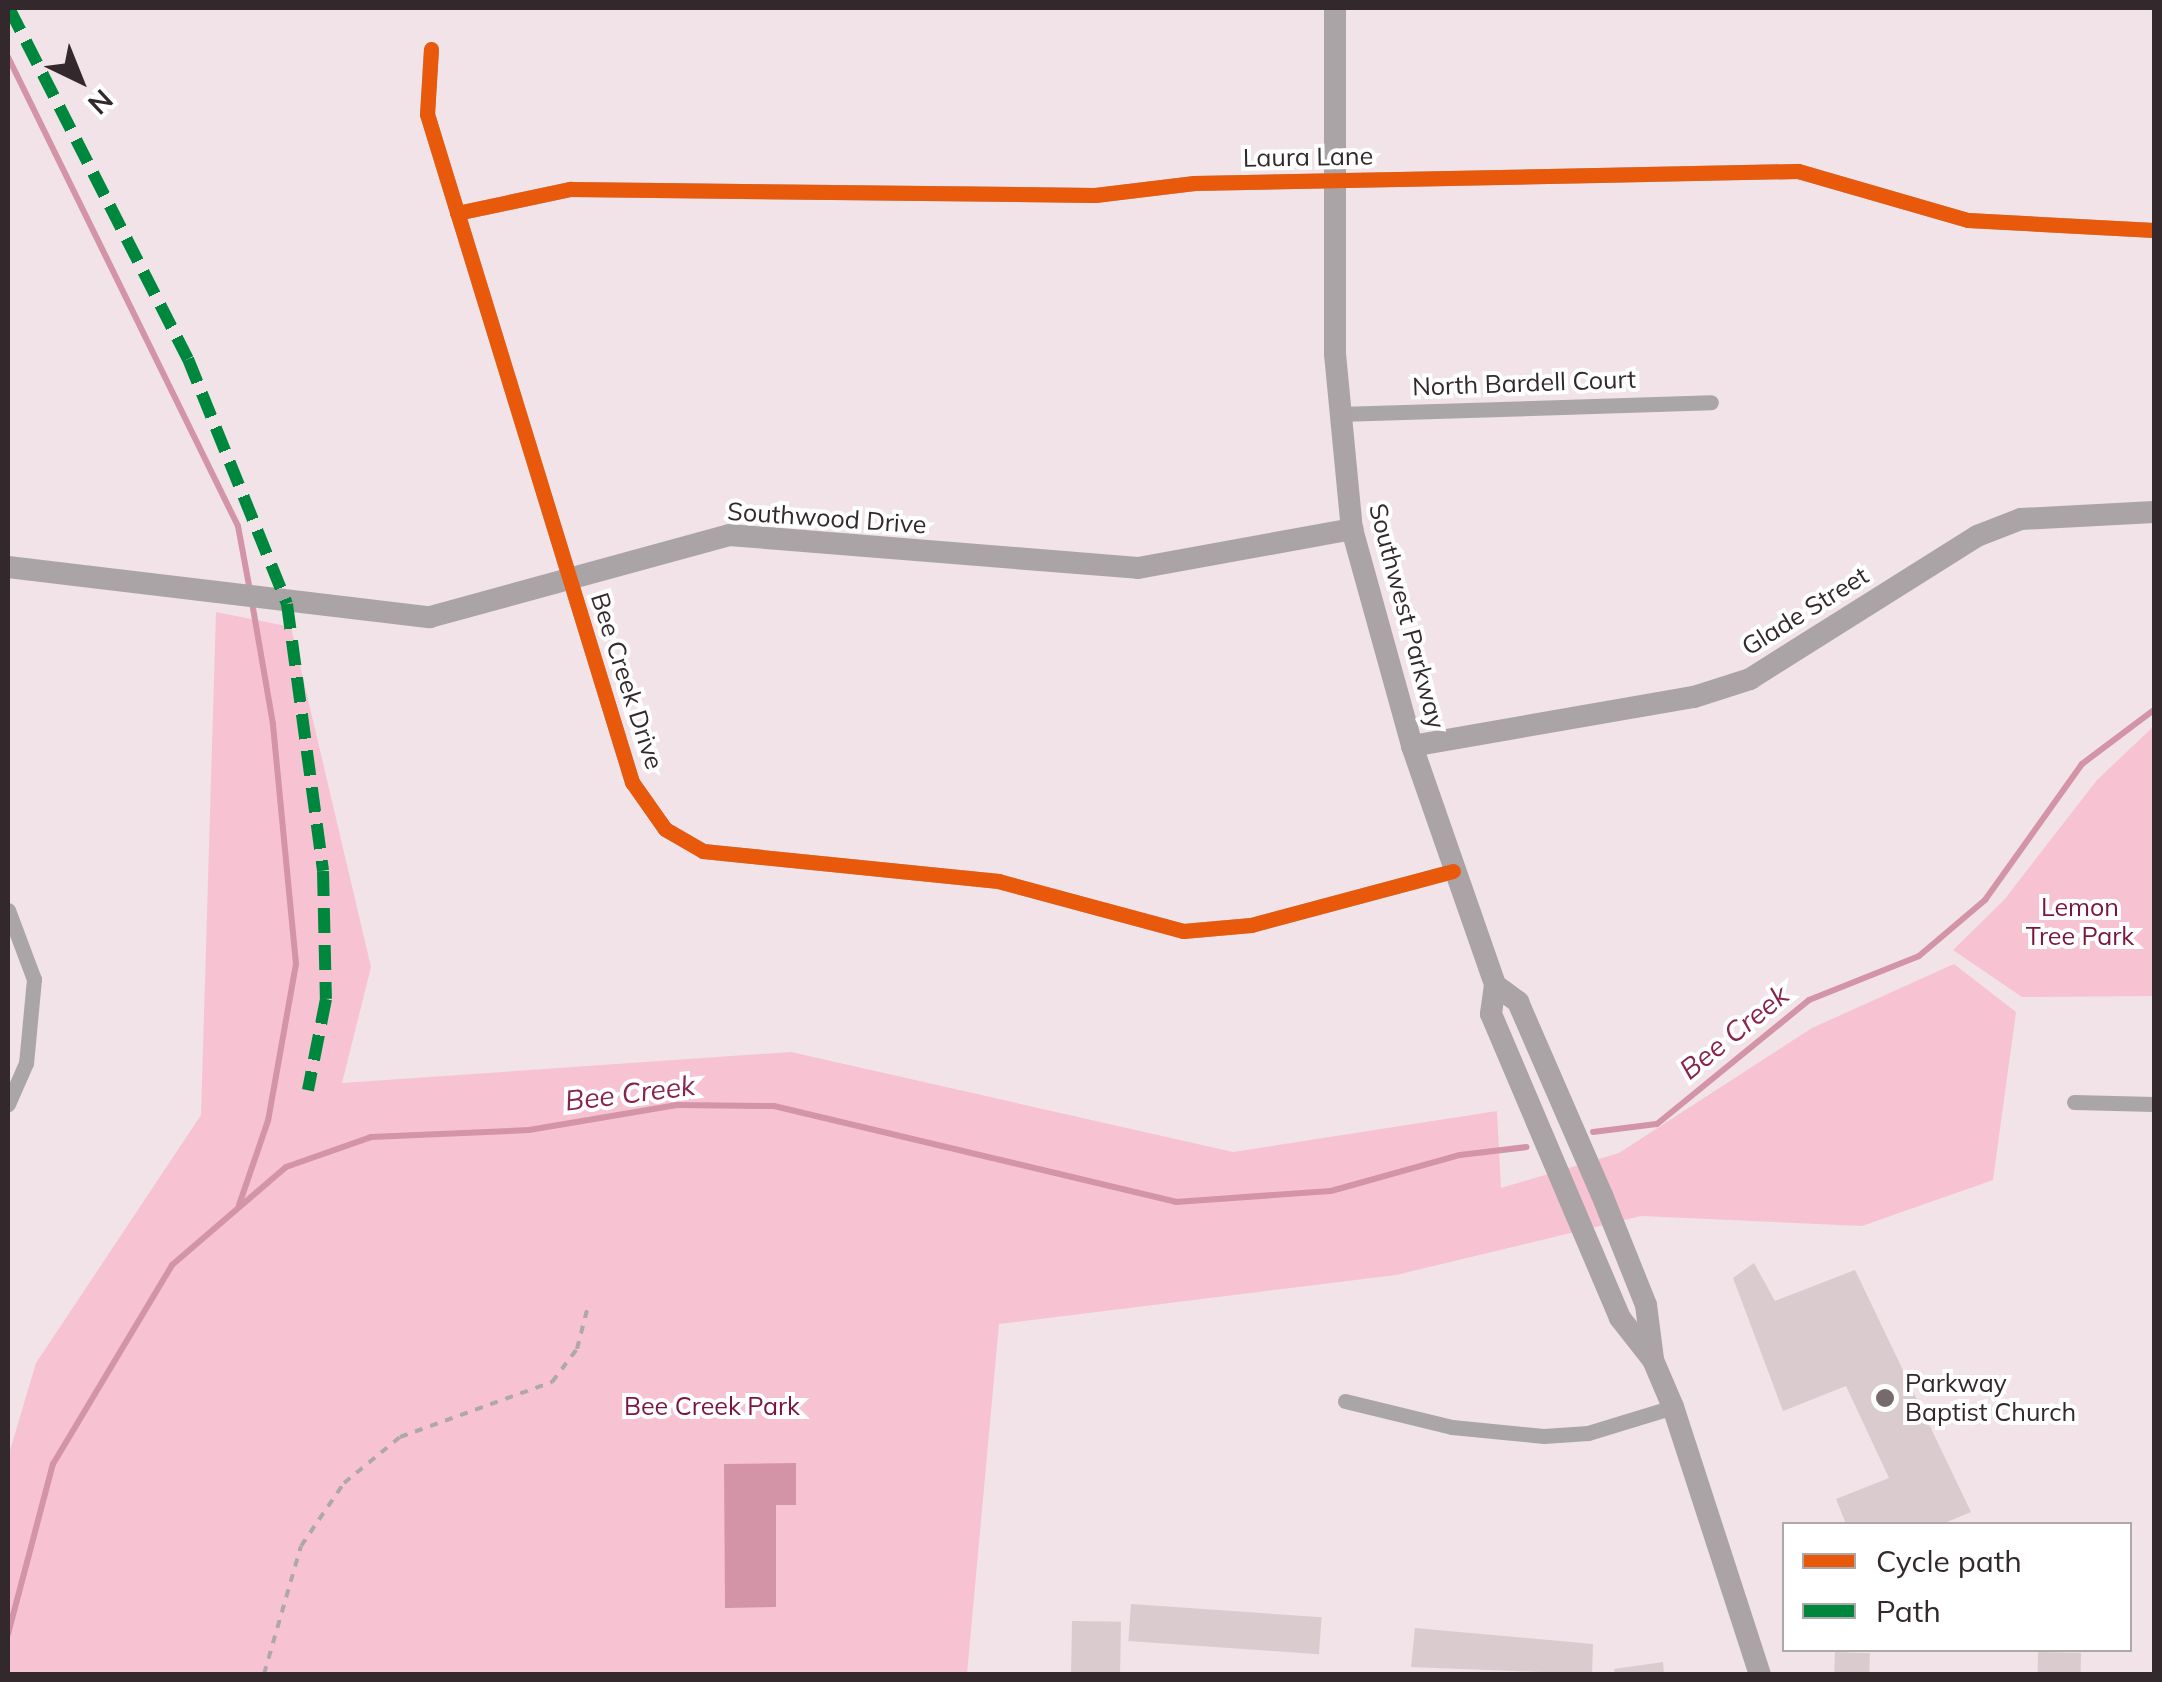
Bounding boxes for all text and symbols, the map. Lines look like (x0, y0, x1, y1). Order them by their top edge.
north arrow (30, 30, 130, 130)
text: N (81, 82, 120, 122)
street label: Laura Lane (1243, 141, 1373, 173)
street label: North Bardell Court (1412, 364, 1636, 402)
street label: Southwood Drive (726, 496, 928, 540)
street label: Southwest Parkway (1362, 500, 1452, 732)
street label: Glade Street (1736, 560, 1874, 662)
street label: Bee Creek Drive (584, 589, 670, 773)
park label: Lemon Tree Park (2026, 893, 2134, 952)
water label: Bee Creek (1673, 978, 1795, 1086)
water label: Bee Creek (563, 1068, 697, 1118)
place label: Parkway Baptist Church (1905, 1369, 2076, 1428)
marker: Parkway Baptist Church (1874, 1387, 1896, 1409)
park label: Bee Creek Park (624, 1391, 800, 1421)
legend (1782, 1522, 2132, 1652)
text: Cycle path (1876, 1542, 2022, 1580)
text: Path (1876, 1592, 1941, 1630)

